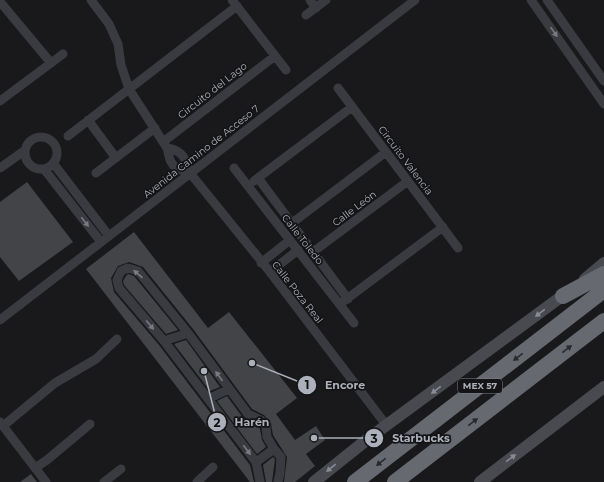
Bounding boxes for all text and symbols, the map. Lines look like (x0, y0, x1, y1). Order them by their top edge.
one-way arrow (550, 27, 558, 37)
street label: Circuito del Lago (175, 59, 250, 122)
street label: Avenida Camino de Acceso 7 (140, 102, 262, 201)
street label: Circuito Valencia (375, 123, 436, 197)
street label: Calle León (330, 188, 379, 229)
street label: Calle Toledo (279, 212, 326, 267)
one-way arrow (81, 216, 90, 227)
street label: Calle Poza Real (269, 259, 326, 326)
one-way arrow (133, 270, 143, 279)
one-way arrow (535, 309, 545, 317)
one-way arrow (146, 320, 155, 331)
one-way arrow (562, 345, 573, 354)
one-way arrow (512, 352, 523, 361)
one-way arrow (215, 370, 223, 381)
callout: Encore (297, 374, 373, 397)
text: 1 (305, 377, 309, 392)
text: Encore (325, 378, 365, 392)
road number: MEX 57 (458, 379, 502, 393)
one-way arrow (430, 386, 441, 394)
callout: Harén (207, 411, 278, 434)
text: 2 (213, 415, 221, 430)
text: Harén (235, 415, 269, 429)
one-way arrow (467, 418, 478, 427)
callout: Starbucks (364, 427, 457, 450)
text: 3 (369, 431, 378, 446)
text: Starbucks (392, 431, 450, 445)
one-way arrow (243, 445, 251, 456)
one-way arrow (505, 454, 516, 463)
one-way arrow (376, 457, 387, 466)
one-way arrow (326, 464, 337, 472)

